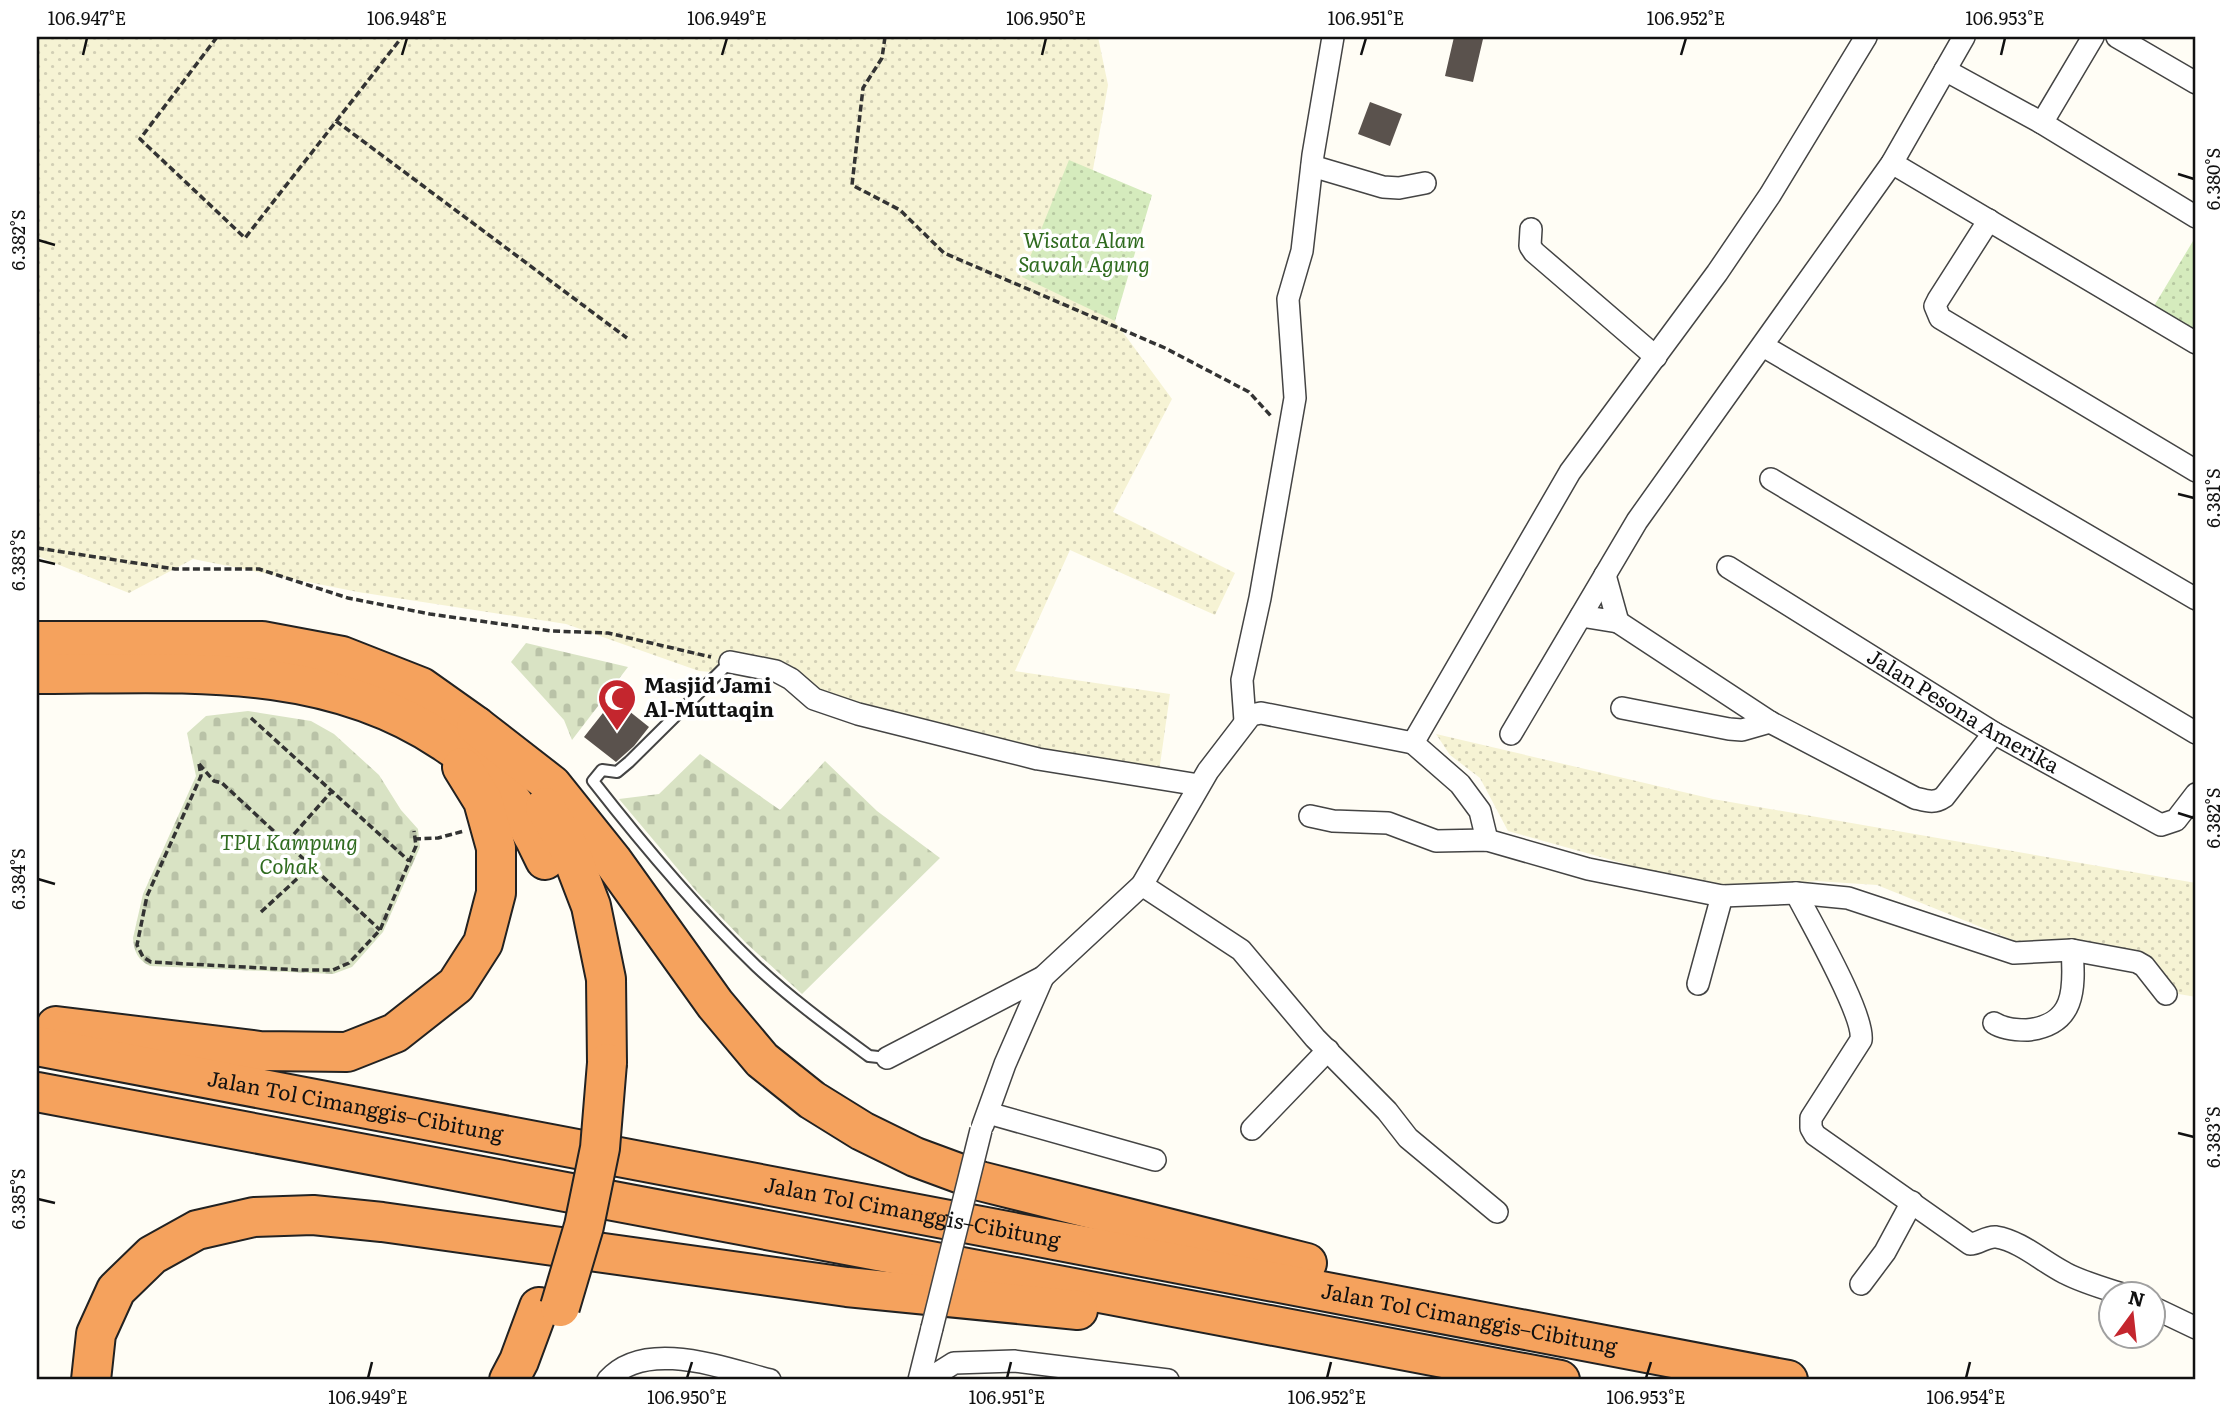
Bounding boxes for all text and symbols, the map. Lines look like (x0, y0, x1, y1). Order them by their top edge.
text: 106.947°E (48, 4, 126, 31)
text: 106.948°E (367, 4, 447, 31)
text: 106.949°E (687, 4, 767, 31)
text: 106.950°E (1006, 4, 1086, 31)
text: 106.951°E (1328, 4, 1404, 31)
text: 106.952°E (1647, 4, 1725, 31)
text: 106.953°E (1965, 4, 2045, 31)
text: 6.380°S (2199, 148, 2226, 210)
text: 6.382°S (4, 210, 31, 270)
park label: Wisata Alam Sawah Agung (1018, 223, 1150, 278)
text: 6.381°S (2199, 468, 2226, 528)
text: 6.383°S (4, 529, 31, 591)
street label: Jalan Pesona Amerika (1862, 640, 2067, 780)
place label: Masjid Jami Al-Muttaqin (644, 668, 775, 723)
mosque icon: Masjid Jami Al-Muttaqin (596, 677, 638, 732)
text: 6.382°S (2199, 788, 2226, 848)
park label: TPU Kampung Cohak (220, 825, 358, 880)
text: 6.384°S (4, 848, 31, 910)
street label: Jalan Tol Cimanggis–Cibitung (205, 1061, 507, 1148)
text: 6.383°S (2199, 1106, 2226, 1168)
street label: Jalan Tol Cimanggis–Cibitung (762, 1167, 1064, 1254)
text: 6.385°S (4, 1168, 31, 1230)
street label: Jalan Tol Cimanggis–Cibitung (1319, 1273, 1621, 1360)
north arrow (2096, 1280, 2166, 1350)
text: N (2125, 1282, 2148, 1313)
text: 106.949°E (328, 1383, 408, 1410)
text: 106.950°E (647, 1383, 727, 1410)
text: 106.951°E (969, 1383, 1045, 1410)
text: 106.952°E (1288, 1383, 1366, 1410)
text: 106.953°E (1606, 1383, 1686, 1410)
text: 106.954°E (1927, 1383, 2005, 1410)

